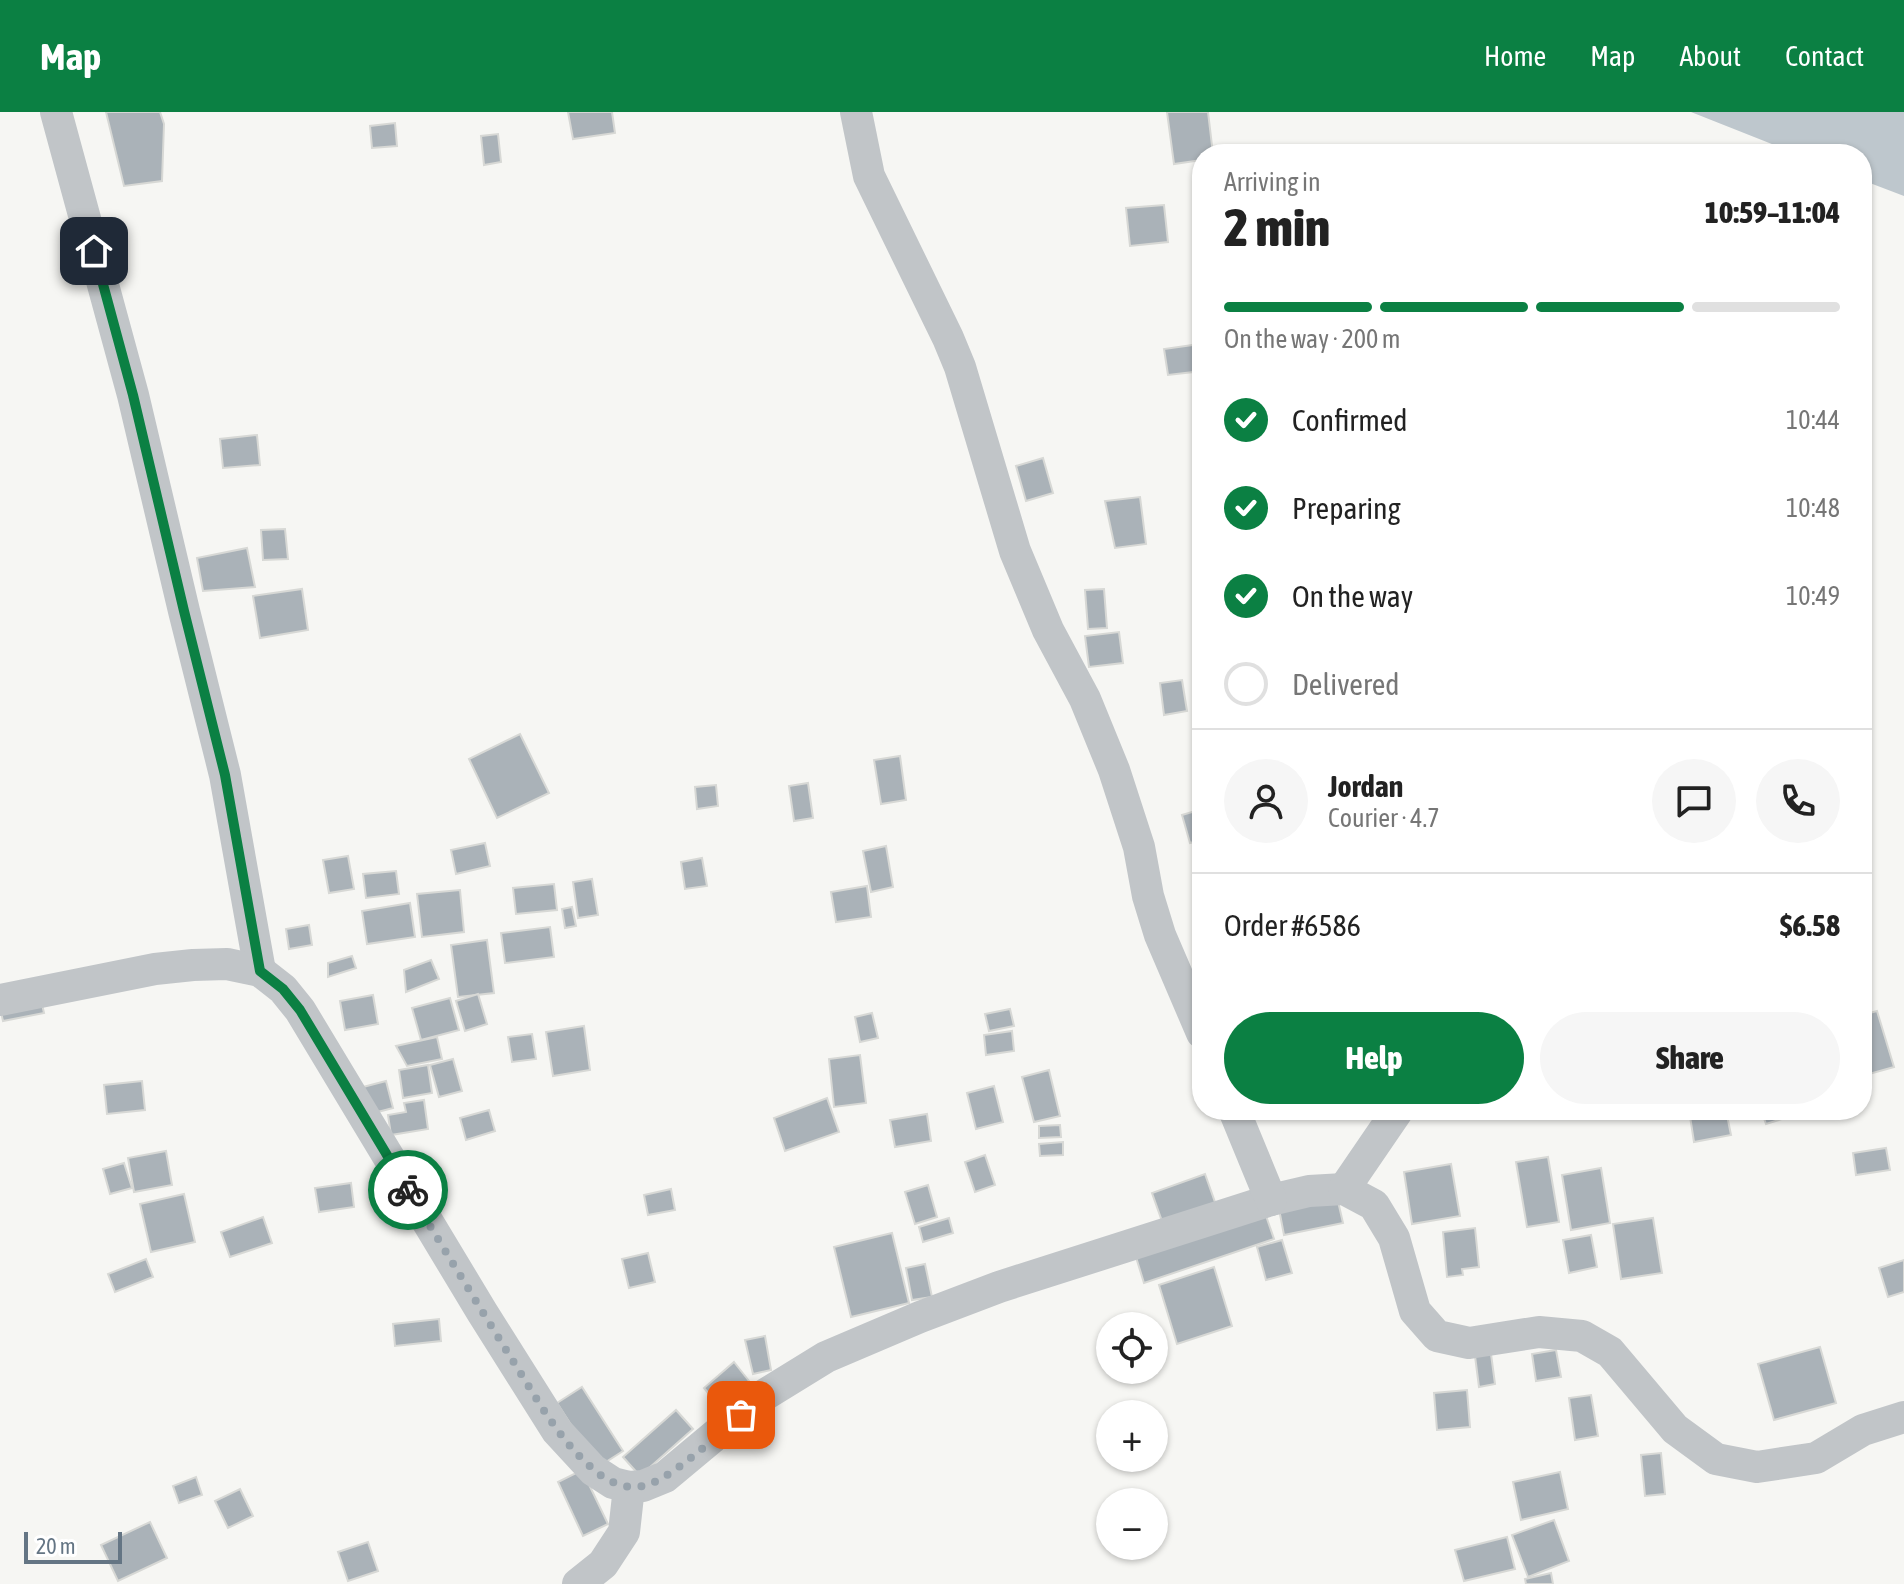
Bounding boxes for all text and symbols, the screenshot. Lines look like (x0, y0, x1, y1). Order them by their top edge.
text: Map (40, 35, 101, 78)
text: Home (1484, 40, 1546, 72)
text: Map (1590, 40, 1635, 72)
text: About (1679, 40, 1741, 72)
text: Contact (1785, 40, 1864, 72)
text: Arriving in (1224, 167, 1321, 197)
text: 10:59–11:04 (1705, 195, 1840, 229)
text: 2 min (1224, 197, 1330, 257)
pin (60, 217, 128, 285)
icon: home (72, 229, 116, 273)
text: On the way · 200 m (1224, 324, 1401, 354)
icon: check (1224, 398, 1268, 442)
text: Confirmed (1292, 403, 1407, 437)
text: 10:44 (1786, 405, 1840, 435)
icon: check (1224, 486, 1268, 530)
text: Preparing (1292, 491, 1401, 525)
text: 10:48 (1786, 493, 1840, 523)
icon: check (1224, 574, 1268, 618)
text: On the way (1292, 579, 1413, 613)
text: 10:49 (1786, 581, 1840, 611)
text: Delivered (1292, 667, 1400, 701)
button: person (1224, 759, 1308, 843)
button: chat (1652, 759, 1736, 843)
button: phone (1756, 759, 1840, 843)
text: Jordan (1328, 769, 1403, 803)
text: Courier · 4.7 (1328, 803, 1439, 833)
text: Order #6586 (1224, 908, 1361, 942)
text: $6.58 (1780, 908, 1840, 942)
button: Help (1224, 1012, 1524, 1104)
button: Share (1540, 1012, 1840, 1104)
courier (368, 1150, 448, 1230)
icon: bike (386, 1168, 430, 1212)
map controls (1096, 1312, 1168, 1560)
button: locate (1096, 1312, 1168, 1384)
pin (707, 1381, 775, 1449)
icon: bag (719, 1393, 763, 1437)
button: + (1096, 1400, 1168, 1472)
button: − (1096, 1488, 1168, 1560)
scale bar (24, 1528, 122, 1564)
text: 20 m (36, 1533, 76, 1559)

